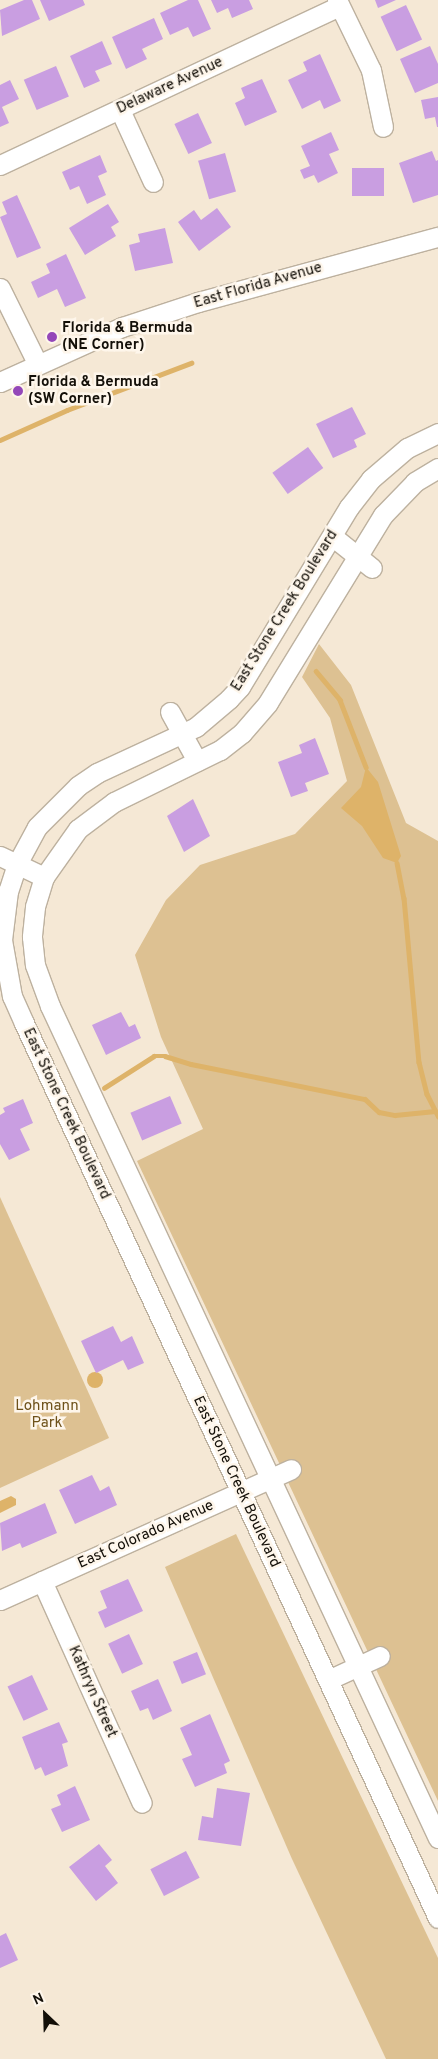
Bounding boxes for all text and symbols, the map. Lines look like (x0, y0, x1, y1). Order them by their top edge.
street label: Delaware Avenue (114, 53, 226, 119)
street label: East Florida Avenue (192, 259, 324, 313)
place label: Florida & Bermuda (NE Corner) (62, 319, 193, 354)
marker: Florida & Bermuda (NE Corner) (46, 331, 58, 343)
place label: Florida & Bermuda (SW Corner) (28, 373, 159, 408)
marker: Florida & Bermuda (SW Corner) (12, 385, 24, 397)
street label: East Stone Creek Boulevard (228, 527, 342, 695)
street label: East Stone Creek Boulevard (18, 1026, 114, 1202)
street label: East Stone Creek Boulevard (188, 1394, 284, 1570)
park label: Lohmann Park (15, 1397, 79, 1432)
street label: East Colorado Avenue (75, 1497, 217, 1573)
street label: Kathryn Street (64, 1643, 120, 1741)
north arrow (20, 1989, 70, 2039)
text: N (31, 1990, 47, 2010)

